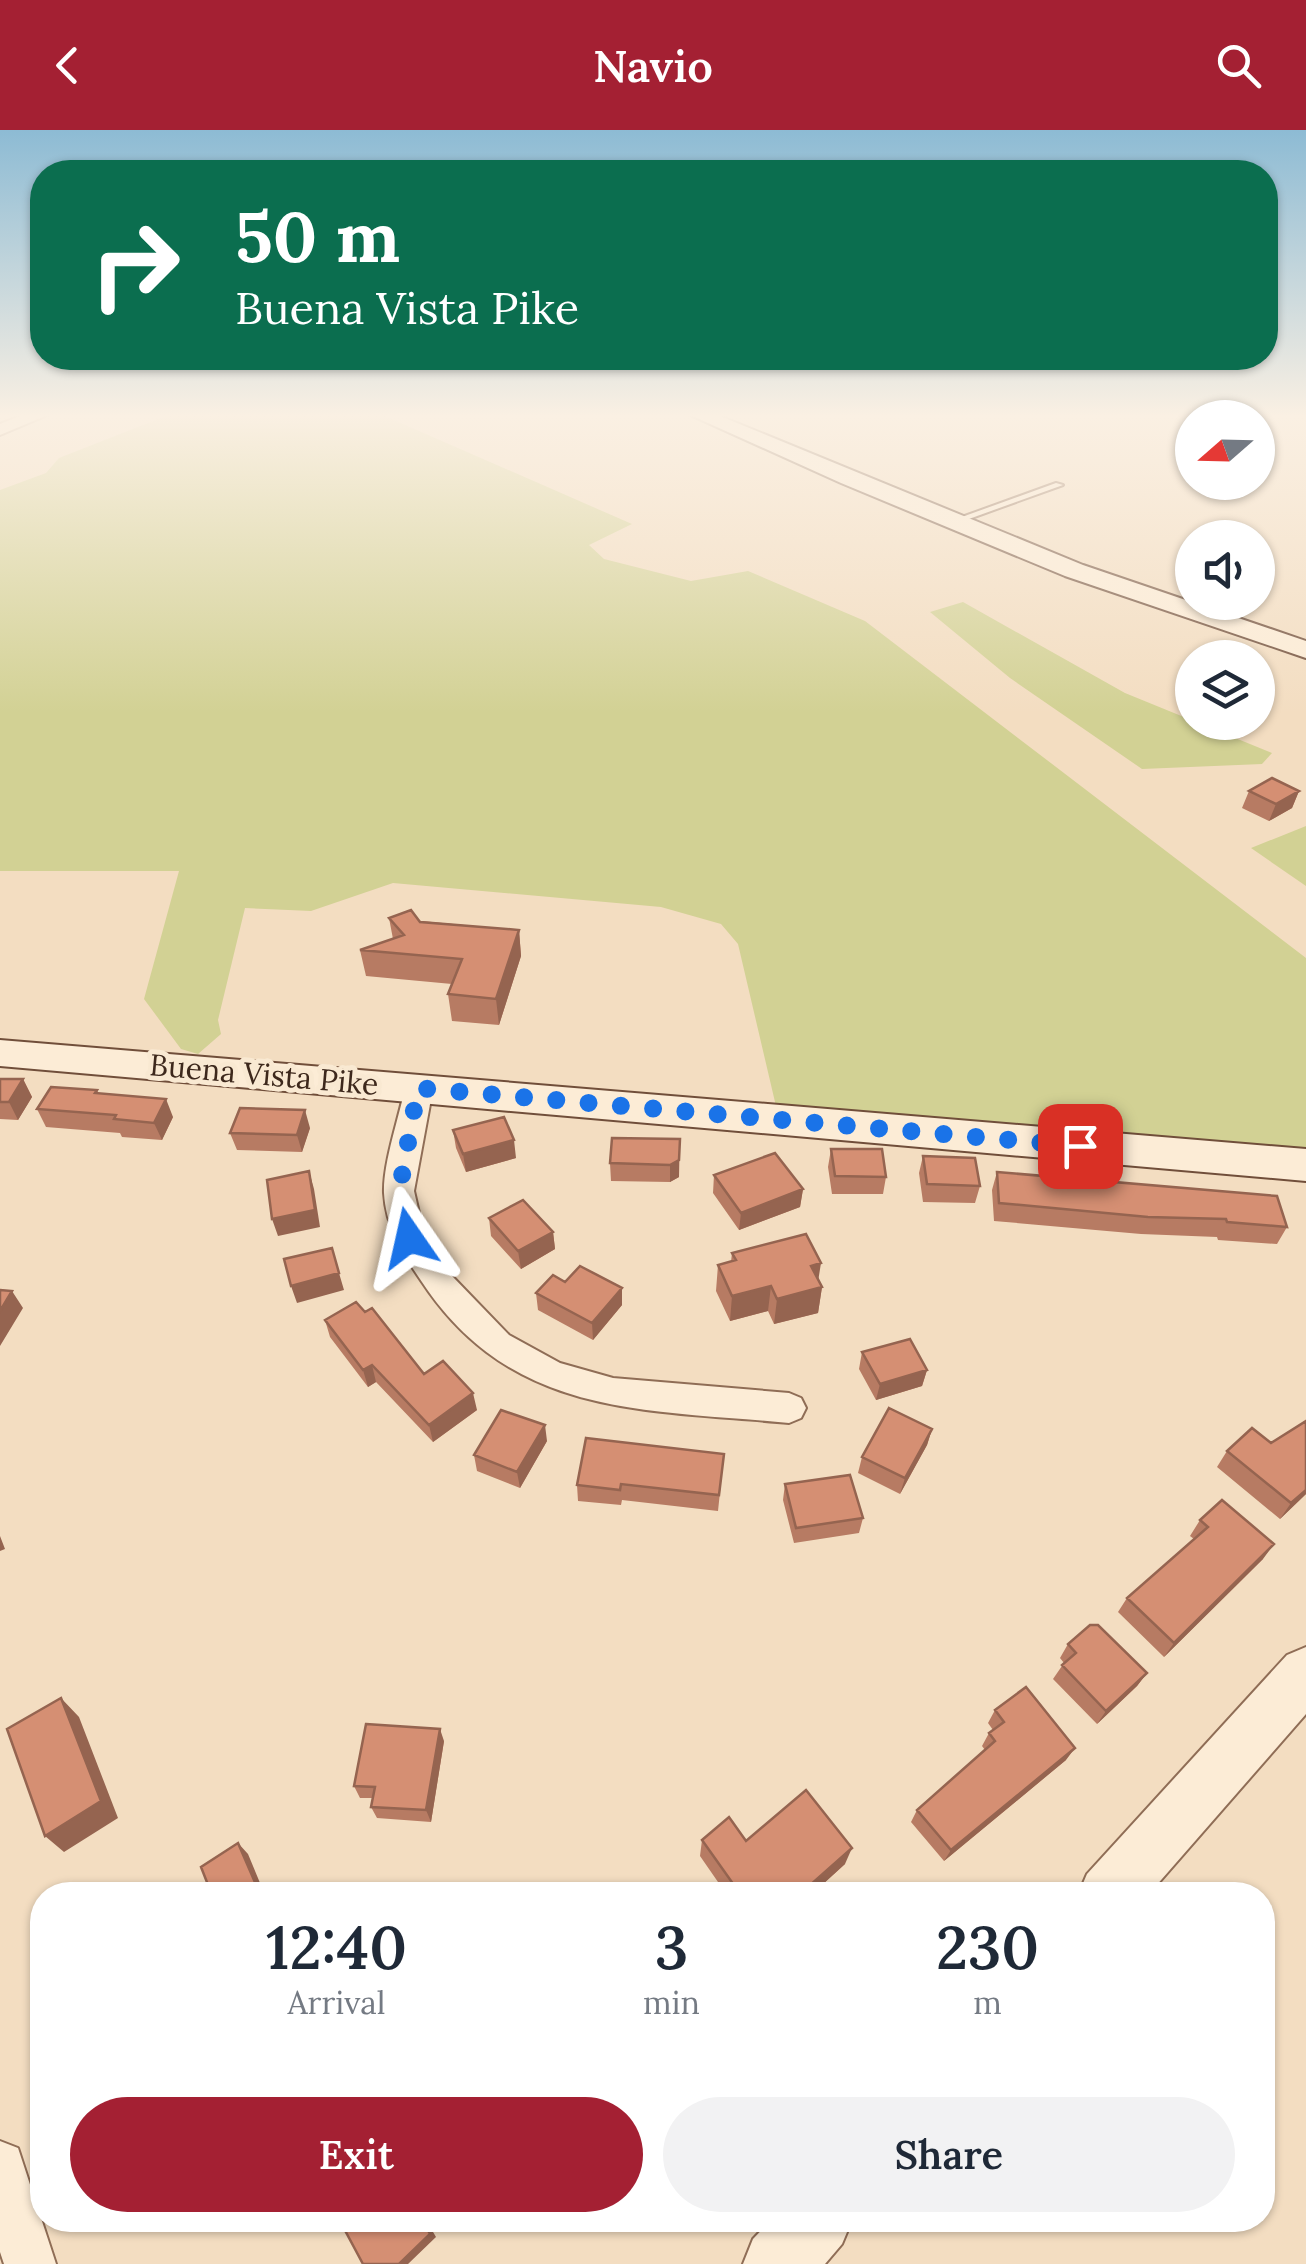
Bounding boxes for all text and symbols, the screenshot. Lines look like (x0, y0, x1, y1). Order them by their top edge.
text: Navio (593, 37, 713, 94)
icon: back (40, 38, 95, 93)
icon: search (1211, 38, 1266, 93)
text: 50 m (235, 192, 400, 281)
icon: right (70, 200, 200, 330)
text: Buena Vista Pike (235, 279, 579, 336)
north arrow (1175, 400, 1275, 500)
map controls (1175, 400, 1275, 740)
button: sound (1175, 520, 1275, 620)
button: layers (1175, 640, 1275, 740)
street label: Buena Vista Pike (148, 1045, 380, 1103)
pin (1038, 1104, 1123, 1189)
icon: arrive (1053, 1119, 1108, 1174)
position arrow (357, 1186, 461, 1290)
text: 12:40 (266, 1909, 407, 1985)
text: 3 (655, 1909, 688, 1985)
text: 230 (936, 1909, 1039, 1985)
text: Arrival (288, 1982, 385, 2023)
text: min (643, 1982, 700, 2023)
text: m (973, 1982, 1002, 2023)
button: Exit (70, 2097, 643, 2212)
button: Share (663, 2097, 1235, 2212)

